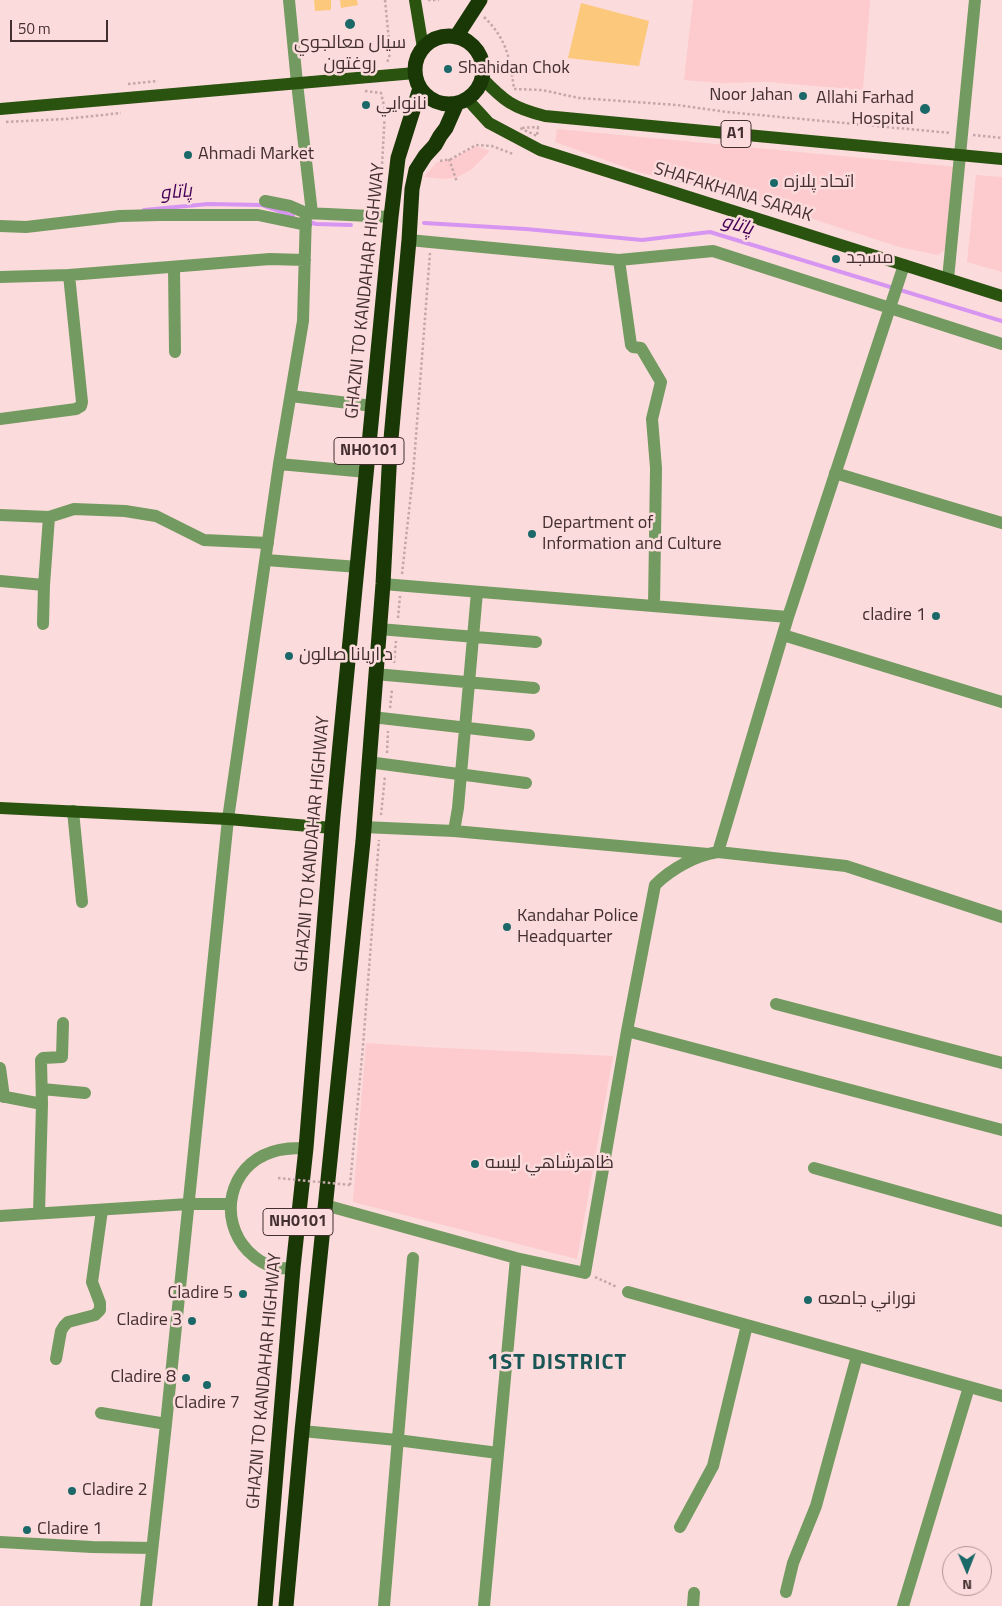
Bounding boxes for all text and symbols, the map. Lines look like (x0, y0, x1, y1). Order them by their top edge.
scale bar (12, 10, 110, 42)
text: 50 m (18, 17, 51, 40)
marker: سيال معالجوي روغتون (343, 17, 357, 31)
place label: سيال معالجوي روغتون (294, 33, 406, 76)
place label: Shahidan Chok (458, 58, 570, 80)
marker: Shahidan Chok (442, 63, 454, 75)
place label: Noor Jahan (709, 85, 793, 107)
place label: Allahi Farhad Hospital (816, 88, 914, 130)
marker: Noor Jahan (797, 90, 809, 102)
place label: نانوايي (376, 94, 427, 116)
marker: نانوايي (360, 99, 372, 111)
marker: Allahi Farhad Hospital (918, 102, 932, 116)
road number: A1 (721, 120, 751, 148)
place label: Ahmadi Market (198, 144, 314, 166)
marker: Ahmadi Market (182, 149, 194, 161)
street label: SHAFAKHANA SARAK (651, 159, 815, 227)
street label: GHAZNI TO KANDAHAR HIGHWAY (342, 162, 390, 420)
place label: اتحاد پلازه (784, 172, 855, 194)
marker: اتحاد پلازه (768, 177, 780, 189)
water label: پاتاو (159, 180, 193, 206)
water label: پاتاو (719, 211, 755, 241)
place label: مسجد (846, 248, 894, 270)
marker: مسجد (830, 253, 842, 265)
road number: NH0101 (334, 438, 404, 464)
place label: Department of Information and Culture (542, 513, 722, 556)
marker: Department of Information and Culture (526, 528, 538, 540)
place label: cladire 1 (862, 605, 926, 627)
marker: cladire 1 (930, 610, 942, 622)
place label: د اریانا صالون (299, 645, 393, 667)
marker: د اریانا صالون (283, 650, 295, 662)
street label: GHAZNI TO KANDAHAR HIGHWAY (291, 715, 335, 973)
place label: Kandahar Police Headquarter (517, 906, 638, 949)
marker: Kandahar Police Headquarter (501, 921, 513, 933)
place label: ظاهرشاهي لیسه (485, 1153, 614, 1175)
marker: ظاهرشاهي لیسه (469, 1158, 481, 1170)
road number: NH0101 (263, 1208, 333, 1236)
street label: GHAZNI TO KANDAHAR HIGHWAY (243, 1252, 287, 1510)
place label: Cladire 5 (167, 1283, 233, 1305)
marker: Cladire 5 (237, 1288, 249, 1300)
place label: نوراني جامعه (818, 1289, 916, 1311)
marker: نوراني جامعه (802, 1294, 814, 1306)
place label: Cladire 3 (116, 1310, 182, 1332)
marker: Cladire 3 (186, 1315, 198, 1327)
district label: 1ST DISTRICT (485, 1351, 629, 1377)
place label: Cladire 8 (110, 1367, 176, 1389)
marker: Cladire 8 (180, 1372, 192, 1384)
marker: Cladire 7 (201, 1379, 213, 1391)
place label: Cladire 7 (174, 1393, 240, 1415)
place label: Cladire 2 (82, 1480, 148, 1502)
marker: Cladire 2 (66, 1485, 78, 1497)
place label: Cladire 1 (37, 1519, 103, 1541)
marker: Cladire 1 (21, 1524, 33, 1536)
north arrow (942, 1546, 992, 1596)
text: N (962, 1575, 972, 1596)

